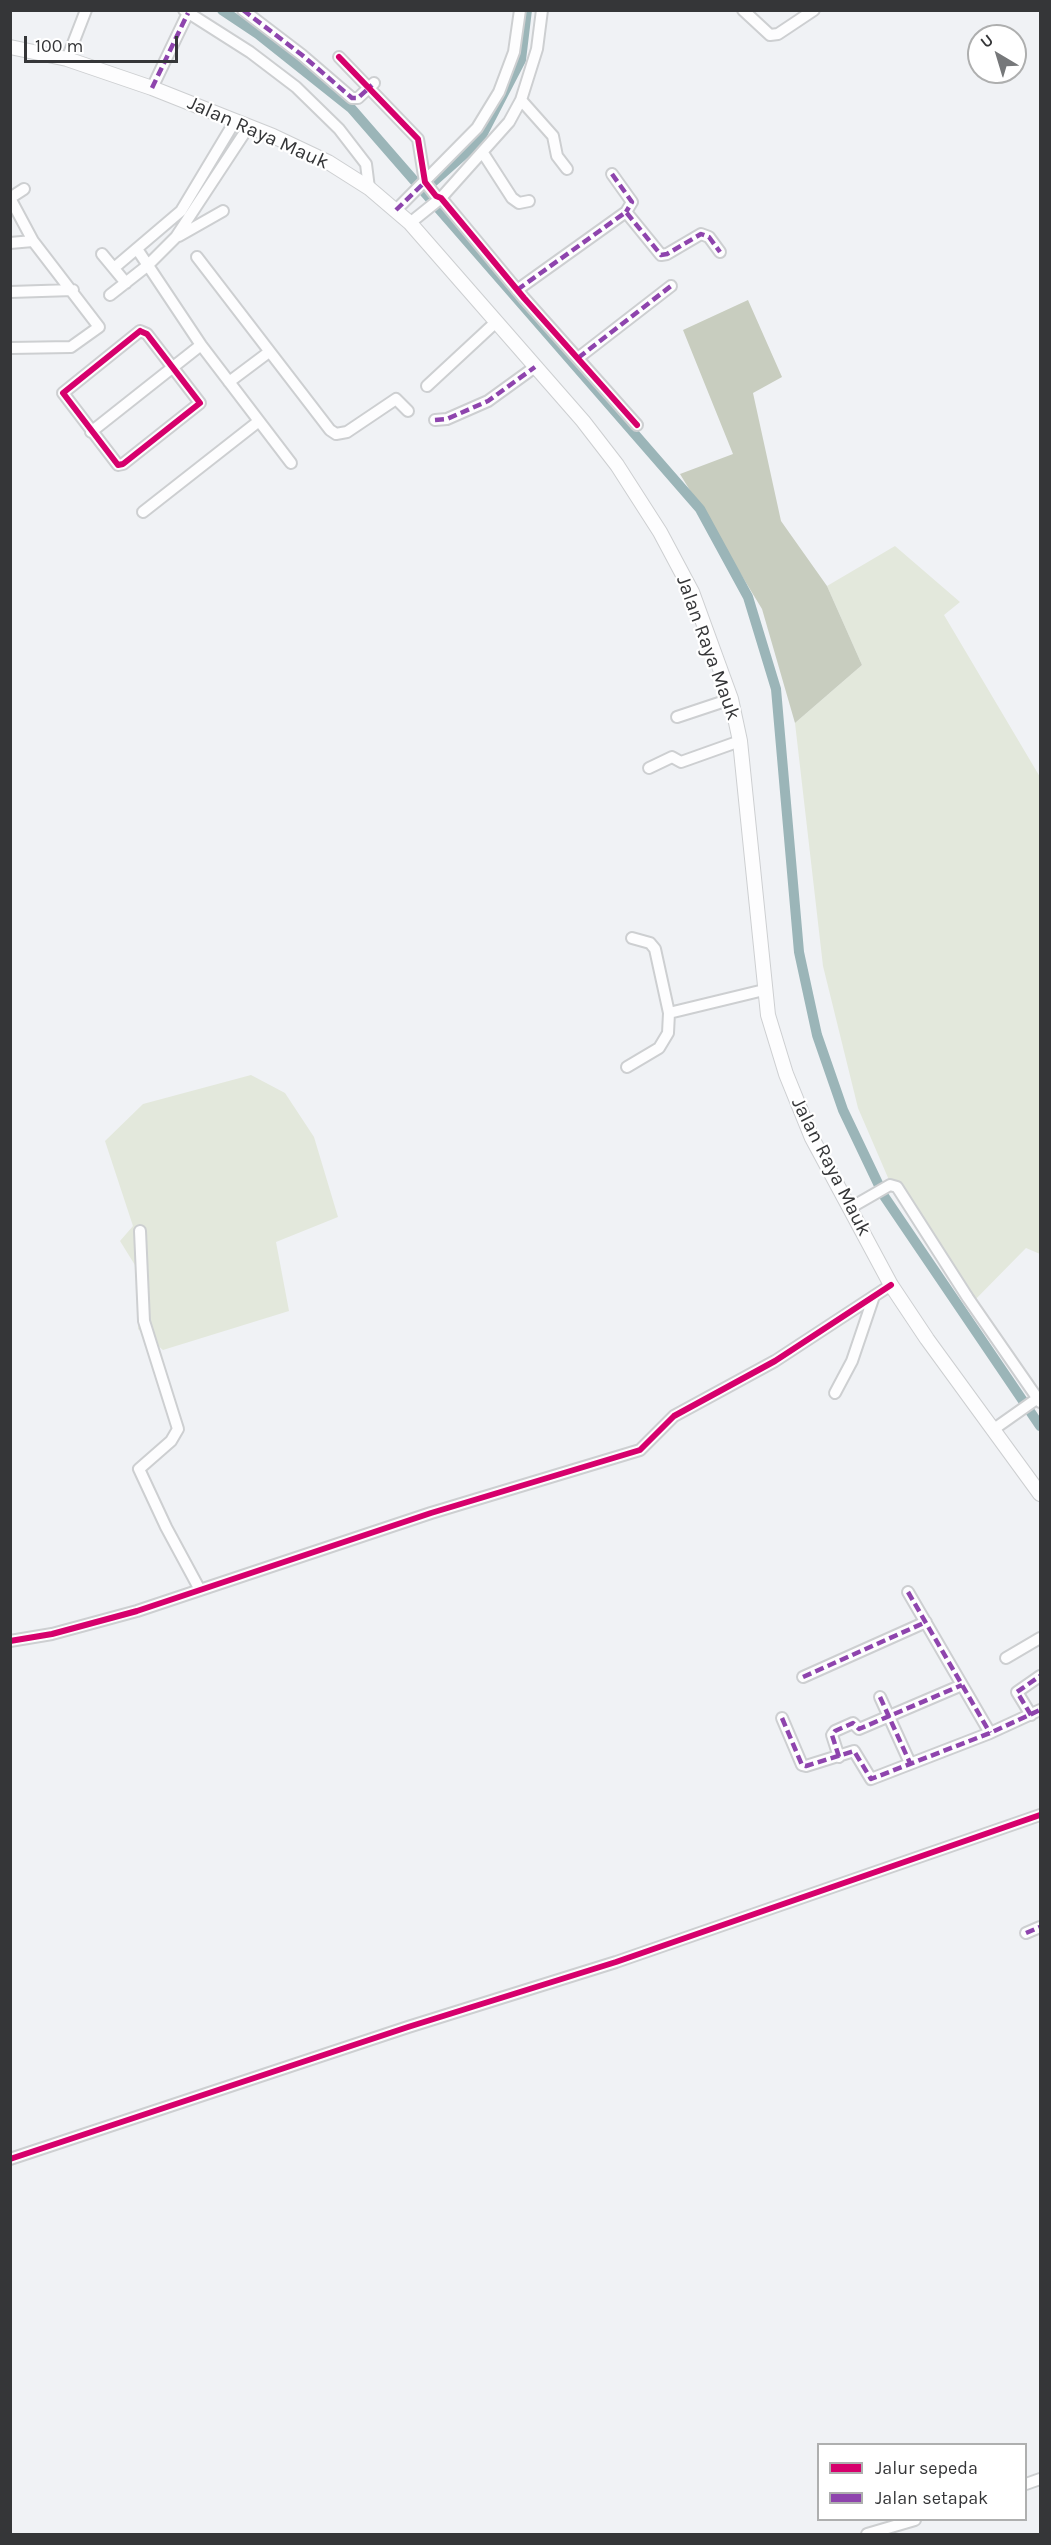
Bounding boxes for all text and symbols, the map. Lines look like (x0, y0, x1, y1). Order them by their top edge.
scale bar (27, 24, 182, 62)
north arrow (967, 24, 1027, 84)
text: U (977, 30, 997, 52)
text: 100 m (35, 35, 83, 57)
street label: Jalan Raya Mauk (184, 91, 332, 175)
street label: Jalan Raya Mauk (671, 572, 745, 724)
street label: Jalan Raya Mauk (786, 1094, 876, 1240)
legend (817, 2443, 1027, 2521)
text: Jalur sepeda (875, 2457, 978, 2479)
text: Jalan setapak (875, 2487, 988, 2509)

